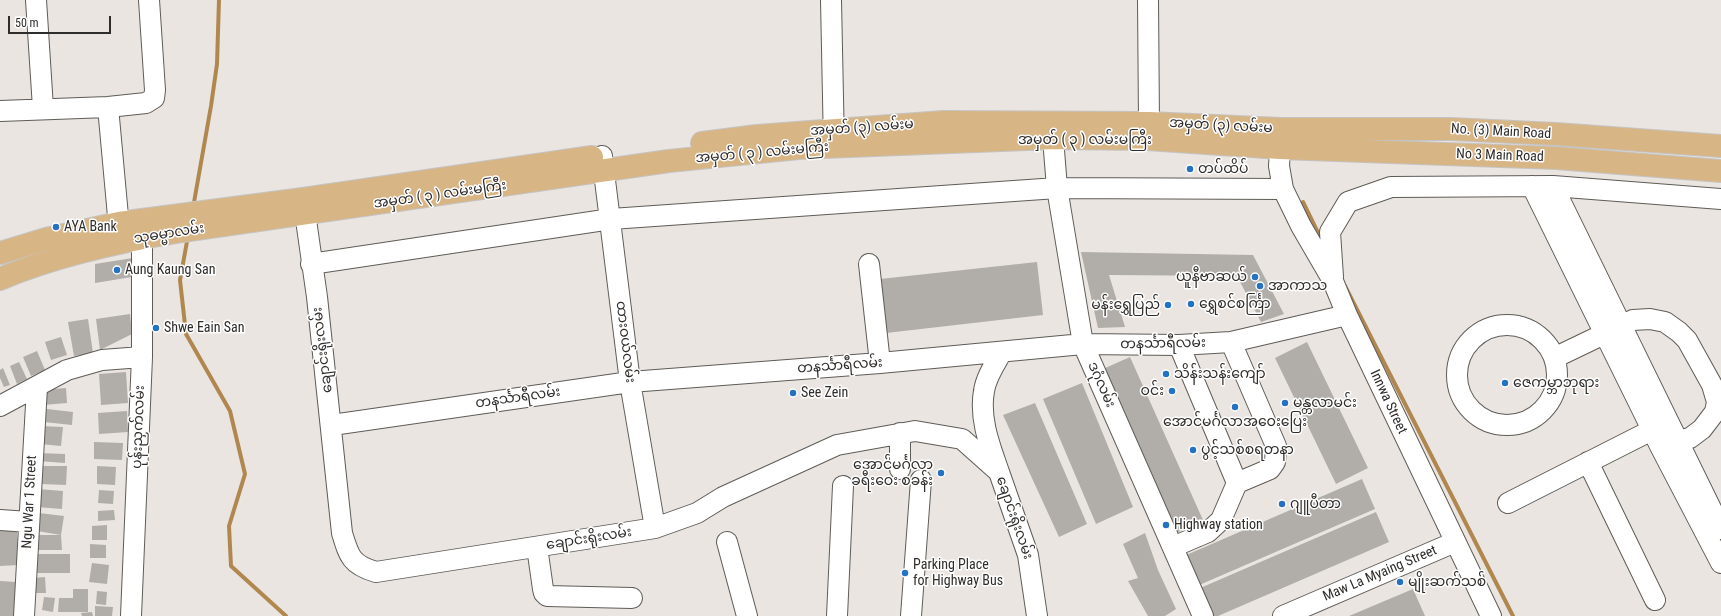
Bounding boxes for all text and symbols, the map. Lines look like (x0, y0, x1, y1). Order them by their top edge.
scale bar (10, 8, 113, 34)
text: 50 m (15, 16, 39, 30)
street label: အမှတ် (၃) လမ်းမ (1169, 115, 1273, 137)
street label: အမှတ် (၃) လမ်းမ (810, 116, 914, 140)
street label: No. (3) Main Road (1451, 121, 1551, 143)
street label: အမှတ် ( ၃ ) လမ်းမကြီး (1018, 132, 1152, 148)
street label: အမှတ် ( ၃ ) လမ်းမကြီး (695, 139, 829, 167)
street label: No 3 Main Road (1456, 146, 1544, 166)
place label: တပ်ထိပ် (1198, 161, 1248, 177)
marker: တပ်ထိပ် (1185, 164, 1195, 174)
street label: အမှတ် ( ၃ ) လမ်းမကြီး (373, 177, 507, 213)
place label: AYA Bank (64, 219, 117, 235)
street label: သုဓမ္မာလမ်း (133, 220, 205, 248)
marker: AYA Bank (51, 222, 61, 232)
place label: Aung Kaung San (125, 262, 215, 278)
marker: Aung Kaung San (112, 265, 122, 275)
place label: ယူနီဗာဆယ် (1176, 269, 1247, 285)
marker: ယူနီဗာဆယ် (1250, 272, 1260, 282)
place label: အာကာသ (1268, 278, 1327, 294)
marker: အာကာသ (1255, 281, 1265, 291)
place label: ရွှေစင်စင်္ကြာ (1199, 296, 1271, 312)
place label: မန်းရွှေပြည် (1091, 297, 1160, 313)
marker: ရွှေစင်စင်္ကြာ (1186, 299, 1196, 309)
street label: ထားဝယ်လမ်း (612, 300, 638, 384)
marker: မန်းရွှေပြည် (1163, 300, 1173, 310)
street label: ချောင်းရိုးလမ်း (309, 306, 337, 394)
place label: Shwe Eain San (164, 320, 245, 336)
marker: Shwe Eain San (151, 323, 161, 333)
street label: တနင်္သာရီလမ်း (1120, 335, 1206, 353)
street label: တနင်္သာရီလမ်း (797, 355, 883, 377)
street label: ဒဂုံလမ်း (1083, 359, 1119, 411)
place label: သိန်းသန်းကျော် (1174, 366, 1266, 382)
street label: Innwa Street (1366, 367, 1410, 437)
marker: သိန်းသန်းကျော် (1161, 369, 1171, 379)
place label: ဇေကမ္ဘာဘုရား (1513, 375, 1599, 391)
marker: ဇေကမ္ဘာဘုရား (1500, 378, 1510, 388)
place label: ဝင်း (1141, 383, 1164, 399)
street label: တနင်္သာရီလမ်း (474, 384, 562, 412)
street label: ပုန်းညှက်လမ်း (129, 385, 149, 469)
place label: See Zein (801, 385, 848, 401)
marker: ဝင်း (1167, 386, 1177, 396)
marker: See Zein (788, 388, 798, 398)
place label: မန္တလာမင်း (1293, 395, 1357, 411)
marker: မန္တလာမင်း (1280, 398, 1290, 408)
marker: အောင်မင်္ဂလာအဝေးပြေး (1230, 402, 1240, 412)
place label: အောင်မင်္ဂလာအဝေးပြေး (1163, 414, 1307, 430)
place label: ပွင့်သစ်စရတနာ (1201, 442, 1294, 458)
marker: ပွင့်သစ်စရတနာ (1188, 445, 1198, 455)
street label: Ngu War 1 Street (19, 455, 41, 549)
place label: အောင်မင်္ဂလာ ခရီးဝေး စခန်း (851, 457, 933, 490)
marker: အောင်မင်္ဂလာ ခရီးဝေး စခန်း (936, 468, 946, 478)
street label: ချောင်းရိုးလမ်း (992, 474, 1036, 562)
place label: ဂျူပီတာ (1290, 496, 1341, 512)
marker: ဂျူပီတာ (1277, 499, 1287, 509)
place label: Highway station (1174, 517, 1263, 533)
marker: Highway station (1161, 520, 1171, 530)
street label: ချောင်းရိုးလမ်း (545, 524, 633, 554)
street label: Maw La Myaing Street (1321, 542, 1439, 606)
place label: Parking Place for Highway Bus (913, 557, 1003, 590)
marker: Parking Place for Highway Bus (900, 568, 910, 578)
place label: မျိုးဆက်သစ် (1408, 574, 1486, 590)
marker: မျိုးဆက်သစ် (1395, 577, 1405, 587)

